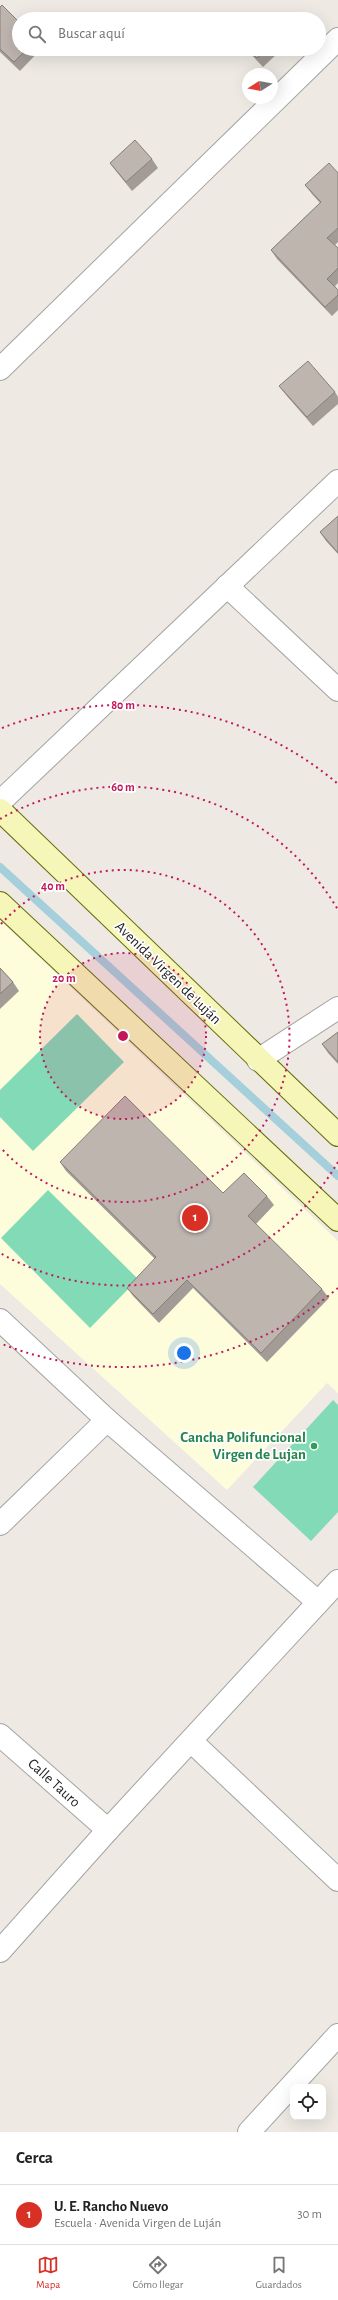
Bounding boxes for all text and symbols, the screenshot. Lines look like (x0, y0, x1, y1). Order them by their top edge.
search box (12, 12, 326, 56)
icon: search (26, 23, 48, 45)
text: Buscar aquí (58, 26, 125, 41)
north arrow (242, 68, 278, 104)
text: 80 m (111, 699, 135, 711)
text: 60 m (111, 781, 135, 793)
text: 40 m (41, 880, 65, 892)
street label: Avenida Virgen de Luján (112, 919, 224, 1027)
text: 20 m (52, 972, 76, 984)
centre of rings (116, 1029, 130, 1043)
pin: 1 (182, 1203, 208, 1233)
your location (174, 1343, 194, 1363)
place label: Cancha Polifuncional Virgen de Lujan (180, 1430, 306, 1462)
marker: Cancha Polifuncional Virgen de Lujan (309, 1441, 319, 1451)
street label: Calle Tauro (25, 1756, 83, 1810)
map controls (290, 2084, 326, 2120)
button: locate (290, 2084, 326, 2120)
text: Cerca (16, 2149, 53, 2166)
text: U. E. Rancho Nuevo (54, 2199, 168, 2214)
text: 1 (27, 2208, 31, 2221)
text: 30 m (297, 2208, 322, 2221)
text: Escuela · Avenida Virgen de Luján (54, 2217, 221, 2230)
tab: Mapa (36, 2254, 60, 2291)
tab: Cómo llegar (132, 2254, 183, 2291)
tab: Guardados (255, 2254, 302, 2291)

